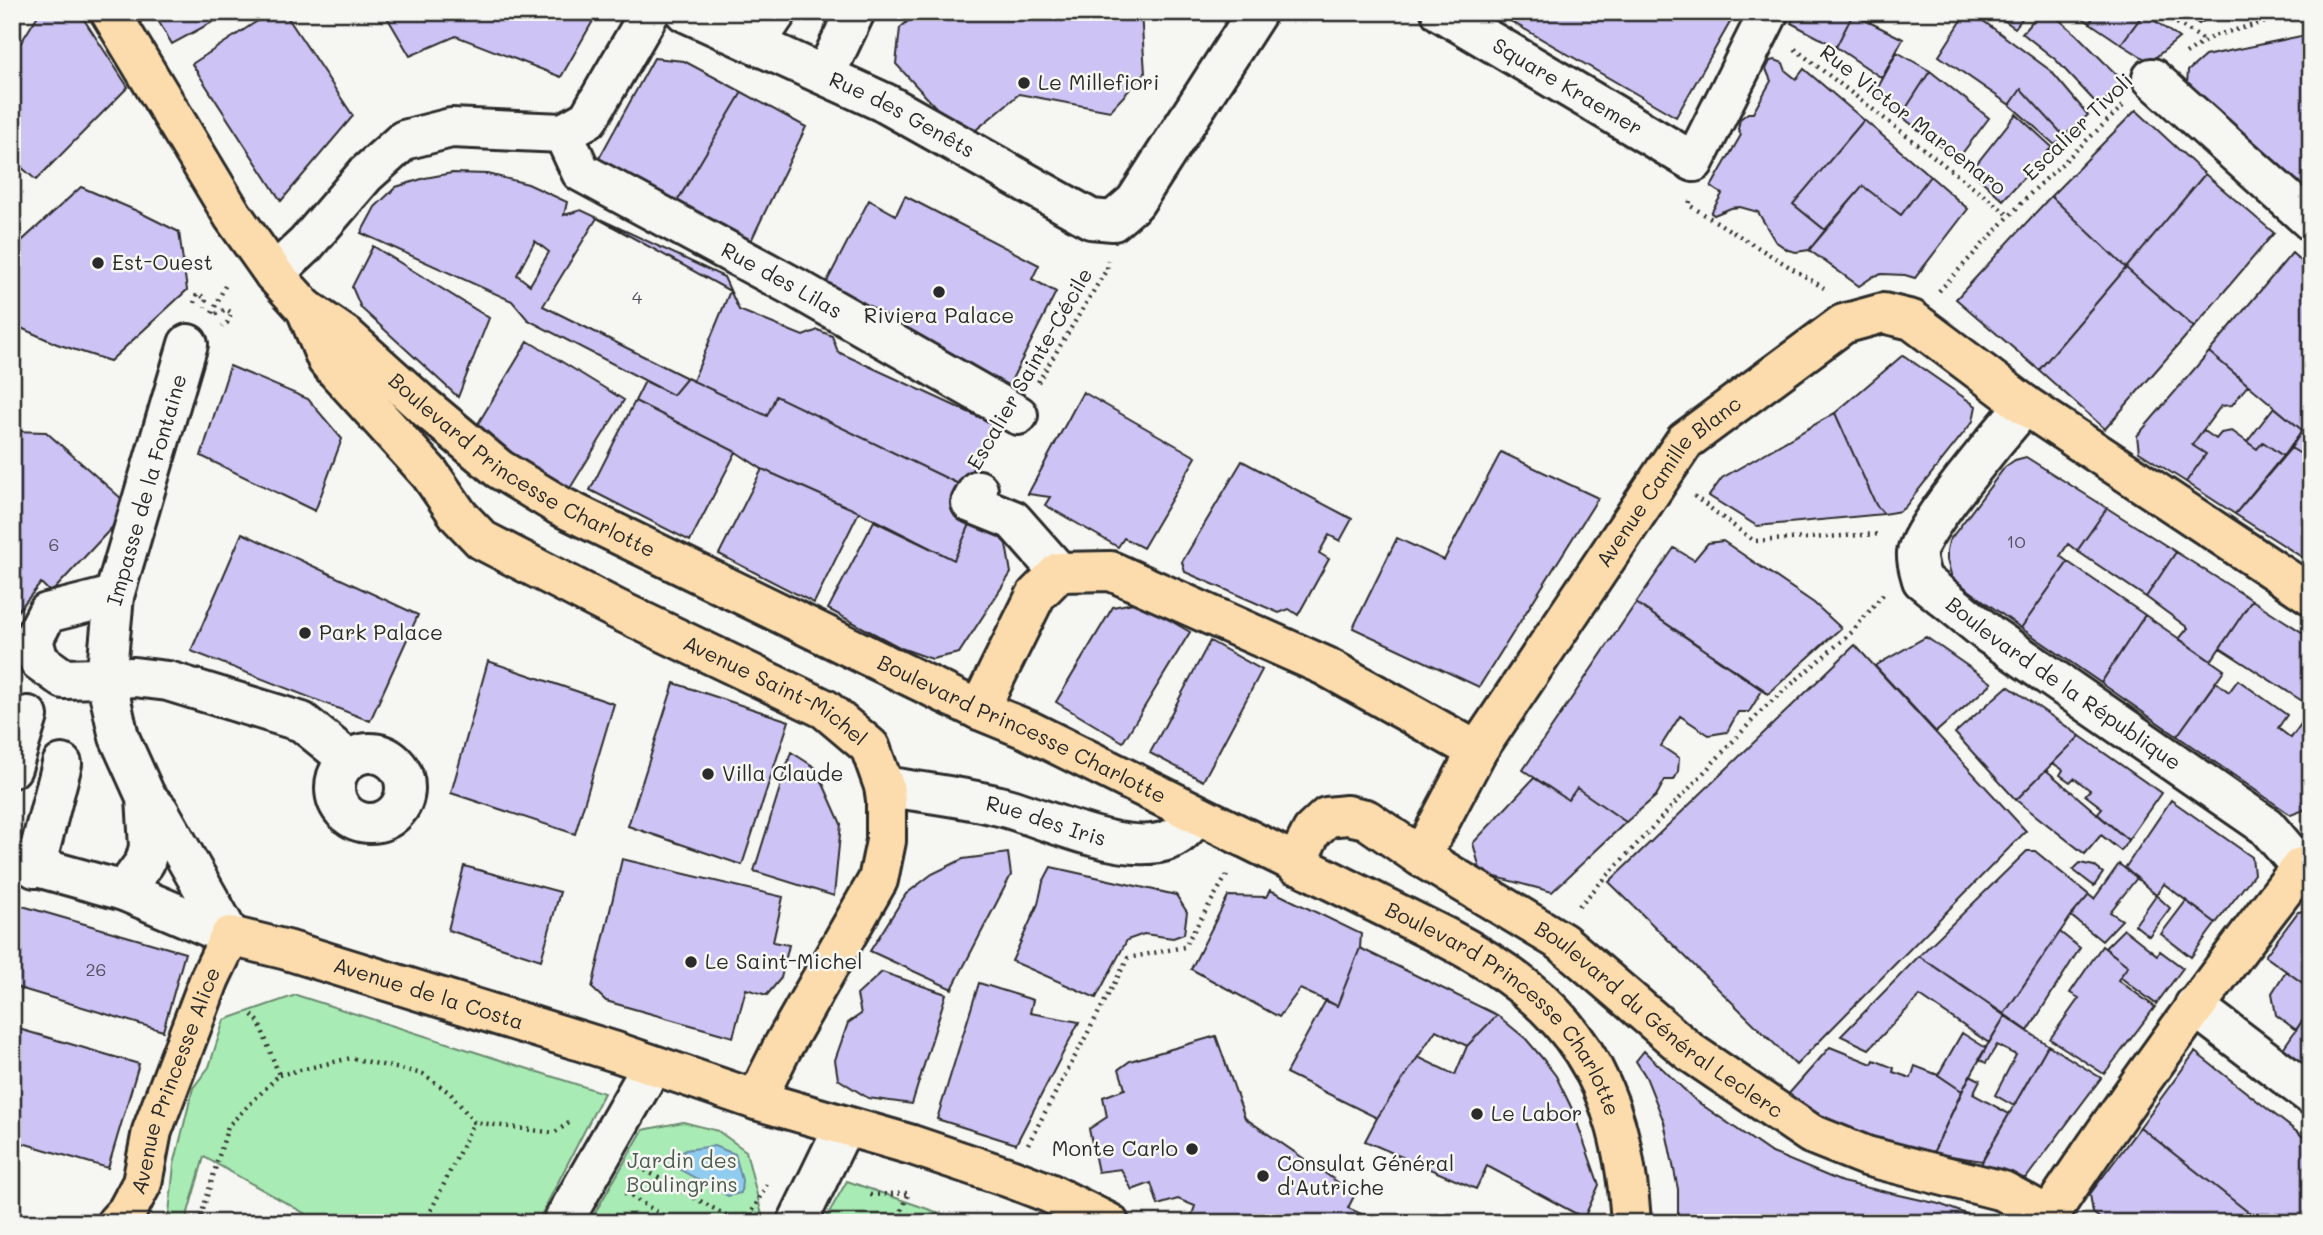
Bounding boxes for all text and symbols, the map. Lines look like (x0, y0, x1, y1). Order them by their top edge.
street label: Square Kraemer (1488, 31, 1648, 141)
street label: Rue Victor Marcenaro (1815, 38, 2013, 200)
street label: Rue des Genêts (825, 64, 980, 163)
street label: Escalier Tivoli (2016, 67, 2138, 185)
place label: Le Millefiori (1038, 68, 1160, 95)
marker: Le Millefiori (1016, 75, 1032, 91)
street label: Rue des Lilas (717, 235, 848, 324)
place label: Est-Ouest (112, 248, 213, 275)
marker: Est-Ouest (90, 255, 106, 271)
street label: Escalier Sainte-Cécile (960, 262, 1098, 474)
marker: Riviera Palace (931, 284, 947, 300)
house number: 4 (632, 285, 643, 309)
place label: Riviera Palace (864, 301, 1014, 328)
street label: Boulevard Princesse Charlotte (384, 366, 660, 562)
street label: Impasse de la Fontaine (100, 371, 192, 608)
street label: Avenue Camille Blanc (1589, 389, 1746, 572)
house number: 10 (2006, 529, 2026, 553)
house number: 6 (49, 532, 59, 556)
street label: Boulevard de la République (1941, 590, 2187, 775)
place label: Park Palace (319, 618, 443, 645)
marker: Park Palace (297, 625, 313, 641)
street label: Avenue Saint-Michel (679, 628, 873, 751)
street label: Boulevard Princesse Charlotte (874, 648, 1171, 809)
place label: Villa Claude (722, 759, 843, 786)
marker: Villa Claude (700, 766, 716, 782)
street label: Rue des Iris (984, 788, 1109, 851)
street label: Boulevard Princesse Charlotte (1382, 895, 1627, 1119)
street label: Boulevard du Général Leclerc (1530, 914, 1789, 1123)
place label: Le Saint-Michel (705, 947, 862, 974)
street label: Avenue de la Costa (331, 950, 527, 1035)
marker: Le Saint-Michel (683, 954, 699, 970)
house number: 26 (86, 957, 106, 981)
street label: Avenue Princesse Alice (124, 962, 225, 1198)
place label: Le Labor (1491, 1099, 1582, 1126)
marker: Le Labor (1469, 1106, 1485, 1122)
place label: Monte Carlo (1052, 1134, 1178, 1161)
marker: Monte Carlo (1184, 1141, 1200, 1157)
park label: Jardin des Boulingrins (626, 1146, 738, 1197)
place label: Consulat Général d'Autriche (1277, 1149, 1454, 1200)
marker: Consulat Général d'Autriche (1255, 1168, 1271, 1184)

